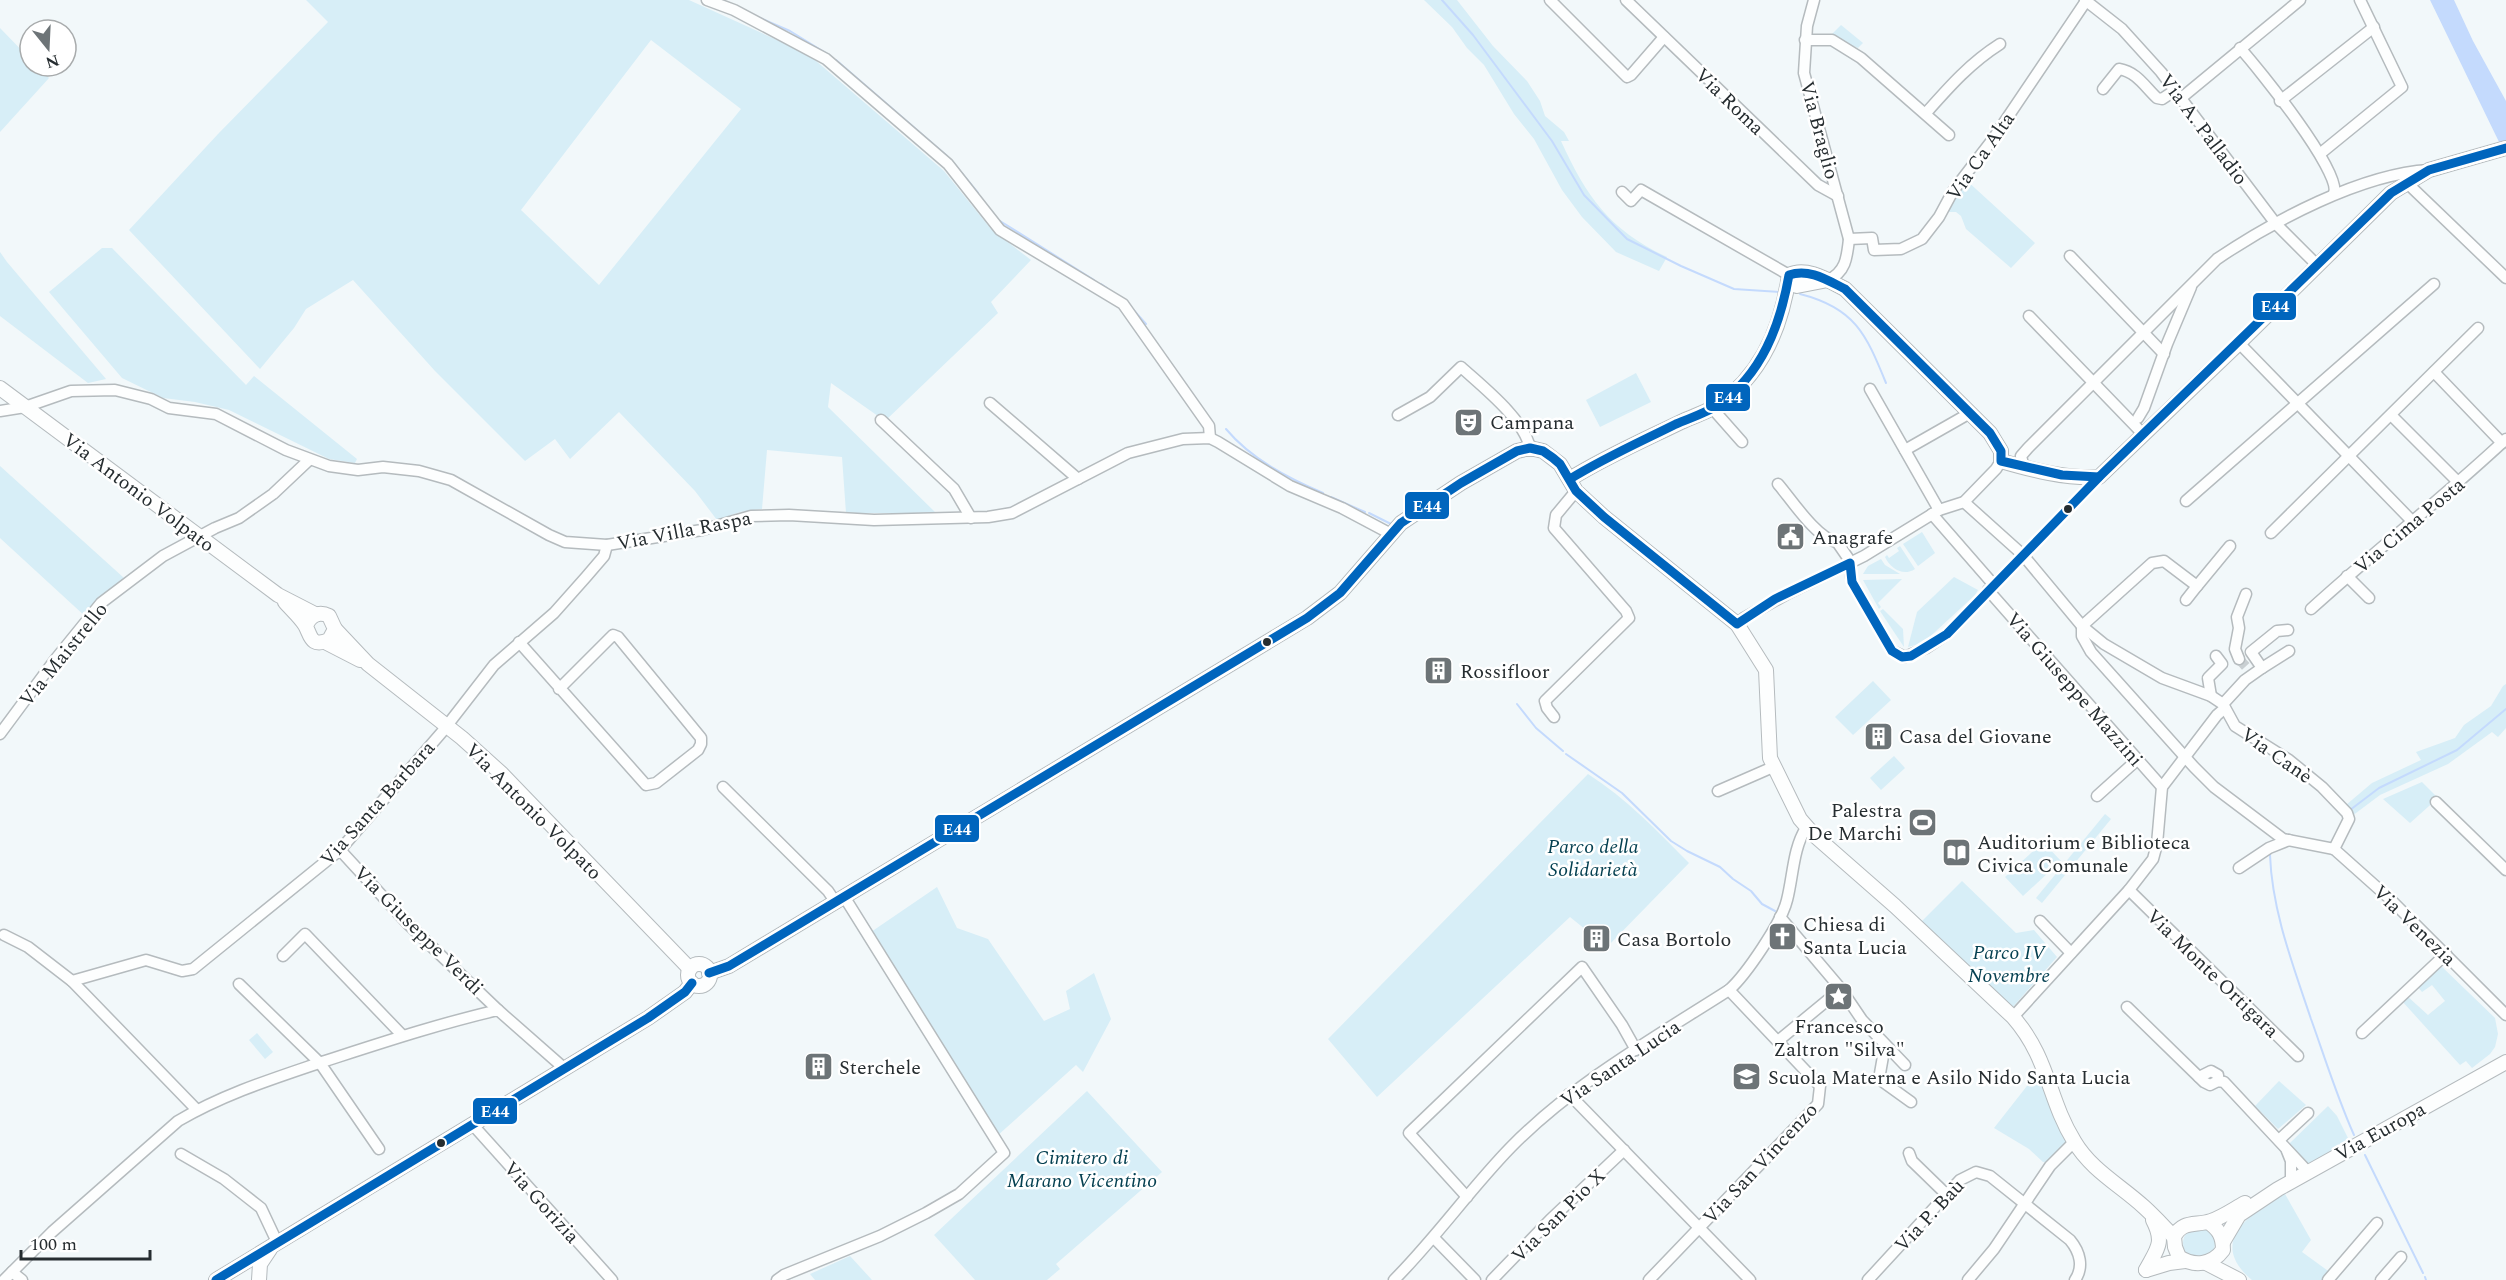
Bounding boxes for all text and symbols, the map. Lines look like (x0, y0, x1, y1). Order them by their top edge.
north arrow (18, 18, 78, 78)
text: N (42, 48, 62, 75)
street label: Via Roma (1688, 61, 1771, 143)
street label: Via A. Palladio (2151, 68, 2255, 192)
street label: Via Braglio (1792, 78, 1847, 183)
street label: Via Ca Alta (1939, 106, 2023, 207)
line badge: E44 (2252, 292, 2297, 321)
text: E44 (2261, 295, 2289, 319)
line badge: E44 (1705, 383, 1751, 412)
text: E44 (1714, 386, 1742, 410)
theatre icon: Campana (1453, 406, 1485, 438)
place label: Campana (1490, 408, 1574, 438)
street label: Via Antonio Volpato (56, 426, 221, 560)
street label: Via Cima Posta (2348, 470, 2472, 581)
line badge: E44 (1404, 491, 1450, 520)
text: E44 (1413, 495, 1441, 519)
street label: Via Villa Raspa (614, 503, 754, 559)
unlabelled marker (2062, 503, 2074, 515)
public building icon: Anagrafe (1775, 521, 1807, 553)
place label: Anagrafe (1812, 523, 1893, 553)
street label: Via Maistrello (12, 596, 115, 713)
street label: Via Giuseppe Mazzini (1998, 606, 2150, 774)
unlabelled marker (1261, 636, 1273, 648)
building icon: Rossifloor (1423, 655, 1455, 687)
place label: Rossifloor (1460, 657, 1550, 687)
building icon: Casa del Giovane (1862, 720, 1894, 752)
street label: Via Canè (2234, 720, 2318, 791)
place label: Casa del Giovane (1899, 722, 2052, 752)
street label: Via Santa Barbara (313, 734, 443, 873)
street label: Via Antonio Volpato (458, 736, 609, 887)
place label: Palestra De Marchi (1808, 796, 1902, 849)
sports icon: Palestra De Marchi (1907, 806, 1939, 838)
line badge: E44 (934, 814, 980, 843)
text: E44 (943, 818, 971, 842)
place label: Auditorium e Biblioteca Civica Comunale (1977, 828, 2190, 881)
park label: Parco della Solidarietà (1547, 832, 1639, 885)
library icon: Auditorium e Biblioteca Civica Comunale (1940, 837, 1972, 869)
street label: Via Giuseppe Verdi (346, 859, 490, 1003)
street label: Via Venezia (2366, 878, 2463, 974)
street label: Via Monte Ortigara (2139, 902, 2286, 1045)
place label: Chiesa di Santa Lucia (1803, 910, 1907, 963)
church icon: Chiesa di Santa Lucia (1766, 920, 1798, 952)
building icon: Casa Bortolo (1580, 923, 1612, 955)
place label: Casa Bortolo (1617, 925, 1731, 955)
park label: Parco IV Novembre (1968, 938, 2050, 991)
place icon: Francesco Zaltron "Silva" (1823, 980, 1855, 1012)
street label: Via Santa Lucia (1554, 1012, 1687, 1115)
place label: Francesco Zaltron "Silva" (1773, 1012, 1905, 1065)
building icon: Sterchele (802, 1051, 834, 1083)
place label: Sterchele (839, 1053, 921, 1083)
school or university icon: Scuola Materna e Asilo Nido Santa Lucia (1731, 1061, 1763, 1093)
place label: Scuola Materna e Asilo Nido Santa Lucia (1768, 1063, 2131, 1093)
street label: Via Europa (2329, 1094, 2432, 1169)
street label: Via San Vincenzo (1696, 1096, 1825, 1231)
line badge: E44 (472, 1097, 518, 1125)
text: E44 (481, 1100, 509, 1124)
unlabelled marker (435, 1137, 447, 1149)
park label: Cimitero di Marano Vicentino (1007, 1143, 1157, 1196)
street label: Via Gorizia (496, 1155, 587, 1251)
street label: Via San Pio X (1505, 1162, 1613, 1270)
street label: Via P. Baù (1888, 1172, 1972, 1259)
scale bar (21, 1223, 150, 1261)
text: 100 m (30, 1231, 77, 1258)

